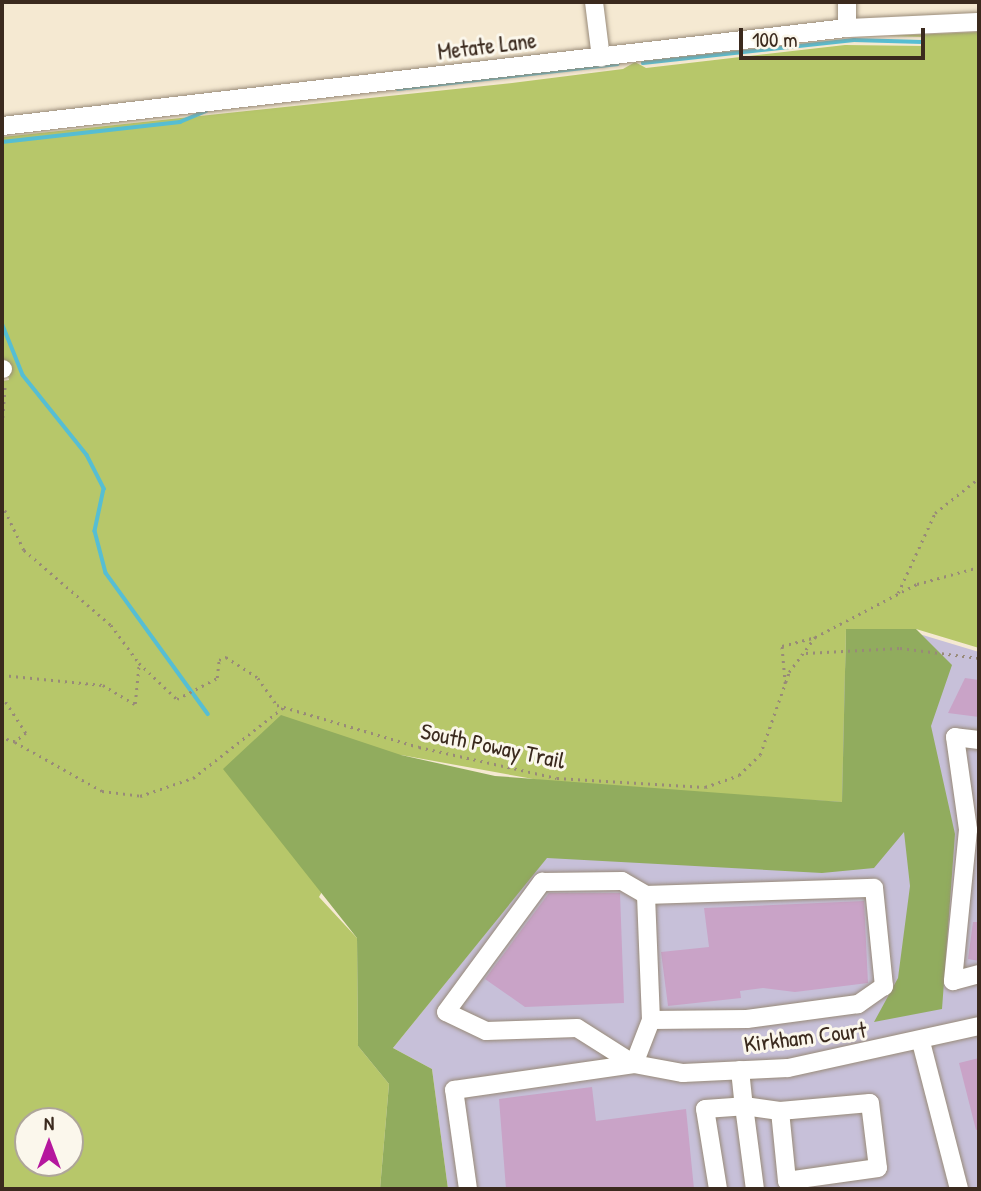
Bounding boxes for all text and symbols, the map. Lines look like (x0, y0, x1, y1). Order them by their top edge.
scale bar (743, 14, 928, 58)
text: 100 m (752, 25, 798, 54)
street label: Metate Lane (436, 26, 538, 66)
street label: South Poway Trail (418, 717, 568, 775)
street label: Kirkham Court (742, 1016, 868, 1058)
north arrow (14, 1107, 84, 1177)
text: N (44, 1110, 54, 1136)

